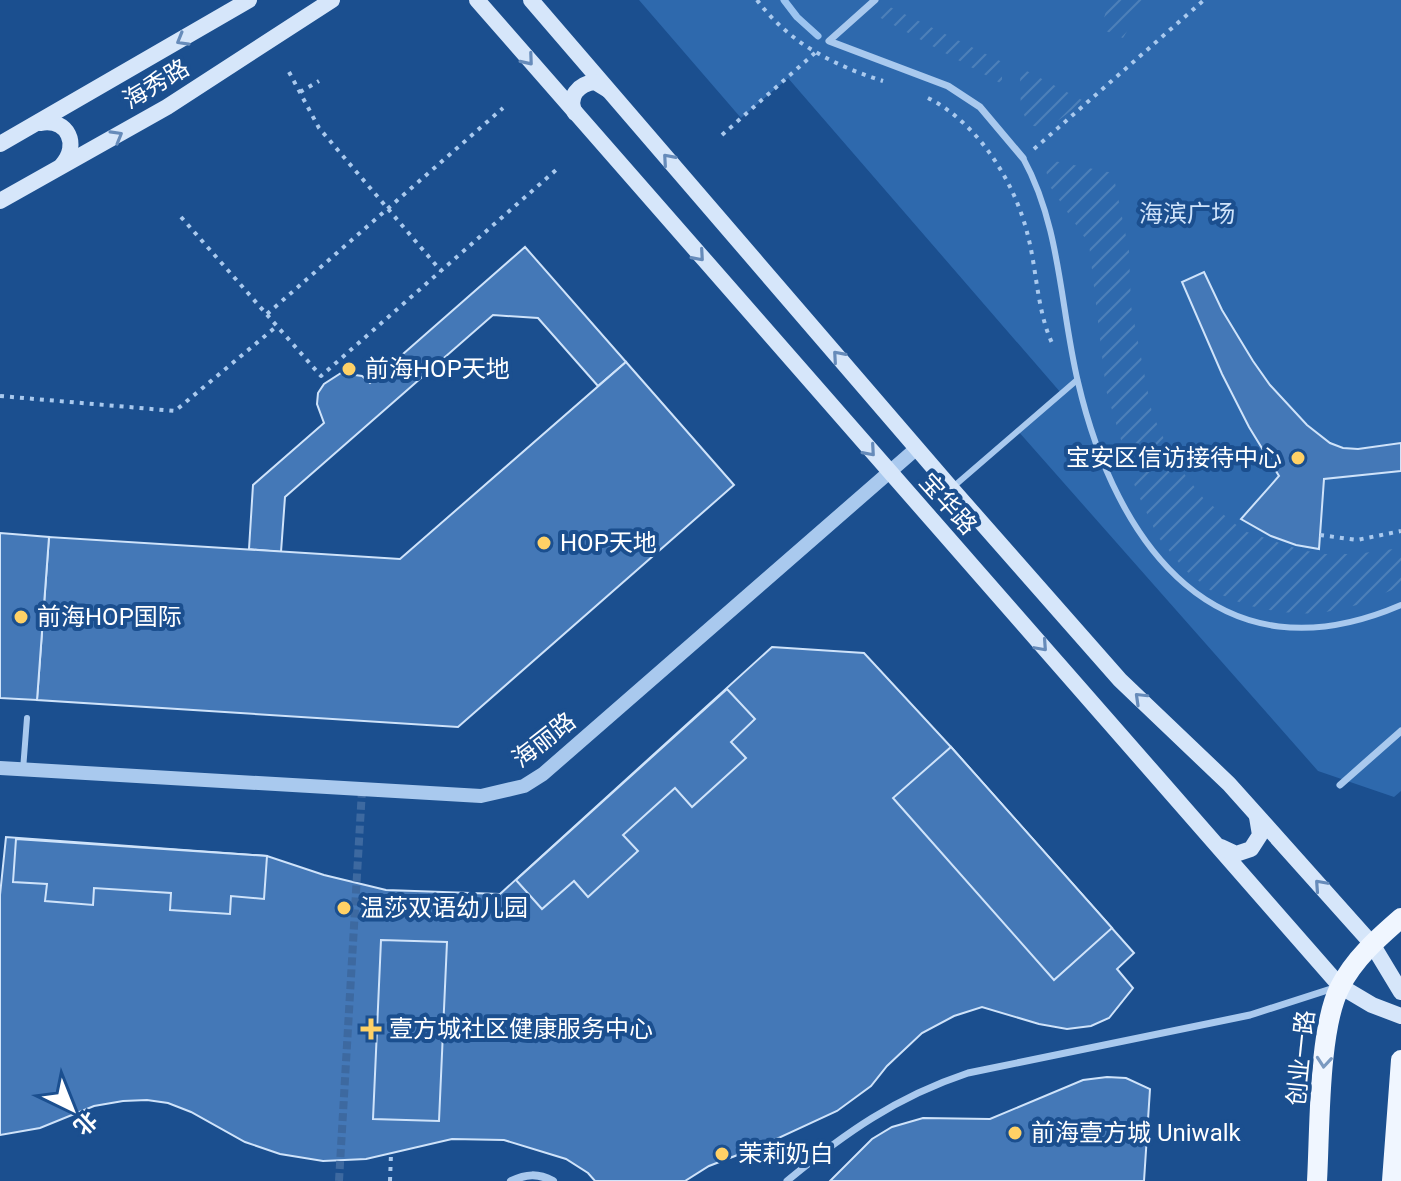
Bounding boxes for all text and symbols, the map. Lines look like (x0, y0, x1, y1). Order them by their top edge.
one-way arrow (176, 30, 190, 46)
one-way arrow (518, 50, 533, 65)
street label: 海秀路 (118, 53, 194, 115)
one-way arrow (109, 130, 123, 145)
one-way arrow (664, 154, 678, 169)
park label: 海滨广场 (1139, 200, 1235, 228)
one-way arrow (689, 246, 703, 261)
one-way arrow (833, 351, 848, 366)
place label: 前海HOP天地 (365, 355, 510, 383)
marker: 前海HOP天地 (340, 360, 358, 378)
one-way arrow (860, 442, 875, 457)
place label: 宝安区信访接待中心 (1066, 444, 1282, 472)
marker: 宝安区信访接待中心 (1289, 449, 1307, 467)
street label: 宝华路 (914, 468, 982, 540)
place label: HOP天地 (560, 529, 657, 557)
marker: HOP天地 (535, 534, 553, 552)
place label: 前海HOP国际 (37, 603, 182, 631)
marker: 前海HOP国际 (12, 608, 30, 626)
one-way arrow (1032, 636, 1047, 651)
one-way arrow (1135, 693, 1149, 708)
street label: 海丽路 (507, 707, 581, 773)
one-way arrow (1315, 880, 1330, 895)
place label: 温莎双语幼儿园 (360, 894, 528, 922)
marker: 温莎双语幼儿园 (335, 899, 353, 917)
street label: 创业一路 (1282, 1009, 1320, 1107)
place label: 壹方城社区健康服务中心 (389, 1015, 653, 1043)
marker: 壹方城社区健康服务中心 (360, 1018, 382, 1040)
one-way arrow (1316, 1056, 1333, 1069)
north arrow (32, 1069, 112, 1149)
text: 北 (69, 1107, 102, 1140)
place label: 前海壹方城 Uniwalk (1031, 1119, 1242, 1147)
marker: 前海壹方城 Uniwalk (1006, 1124, 1024, 1142)
place label: 茉莉奶白 (738, 1140, 834, 1168)
marker: 茉莉奶白 (713, 1145, 731, 1163)

